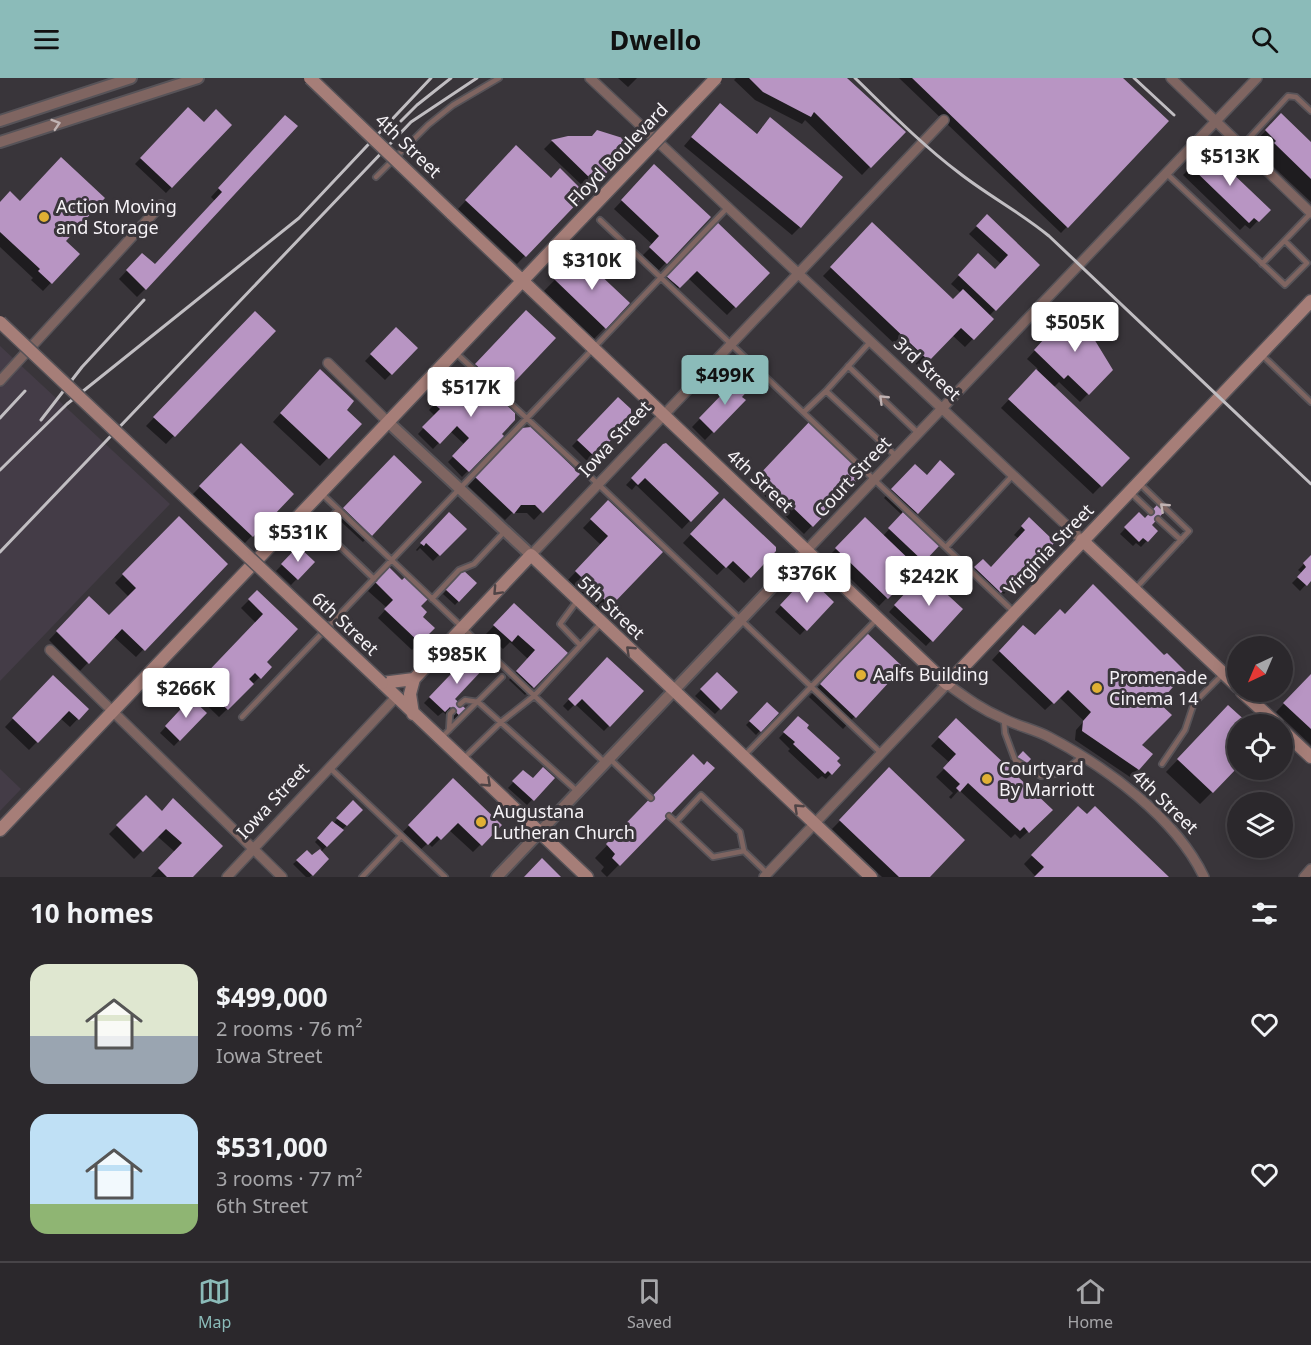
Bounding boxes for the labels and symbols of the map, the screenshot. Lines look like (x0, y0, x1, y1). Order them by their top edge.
street label: Floyd Boulevard (562, 97, 673, 211)
street label: 4th Street (371, 108, 447, 183)
one-way arrow (50, 119, 61, 131)
pin: $513K (1188, 136, 1272, 187)
place label: Action Moving and Storage (56, 194, 177, 239)
marker: Action Moving and Storage (37, 210, 51, 224)
pin: $310K (550, 240, 634, 291)
pin: $505K (1033, 302, 1117, 353)
street label: 3rd Street (889, 331, 967, 406)
pin: $499K (683, 355, 767, 406)
pin: $517K (429, 367, 513, 418)
street label: Iowa Street (573, 395, 656, 482)
one-way arrow (879, 396, 890, 407)
street label: Court Street (809, 430, 896, 522)
street label: 4th Street (722, 443, 800, 518)
street label: Virginia Street (998, 498, 1099, 601)
one-way arrow (1160, 503, 1171, 514)
pin: $531K (256, 512, 340, 563)
pin: $376K (765, 553, 849, 604)
pin: $242K (887, 556, 971, 607)
street label: 5th Street (573, 570, 651, 645)
one-way arrow (493, 584, 504, 595)
street label: 6th Street (307, 586, 385, 661)
pin: $985K (415, 634, 499, 685)
north arrow (1227, 636, 1293, 702)
one-way arrow (626, 646, 637, 657)
place label: Aalfs Building (873, 662, 989, 686)
place label: Promenade Cinema 14 (1109, 665, 1207, 710)
pin: $266K (144, 668, 228, 719)
marker: Aalfs Building (854, 668, 868, 682)
marker: Promenade Cinema 14 (1090, 681, 1104, 695)
place label: Courtyard By Marriott (999, 756, 1095, 801)
street label: Iowa Street (231, 757, 314, 844)
street label: 4th Street (1128, 764, 1204, 839)
marker: Courtyard By Marriott (980, 772, 994, 786)
one-way arrow (480, 776, 490, 787)
place label: Augustana Lutheran Church (493, 799, 635, 844)
one-way arrow (794, 804, 804, 815)
marker: Augustana Lutheran Church (474, 815, 488, 829)

